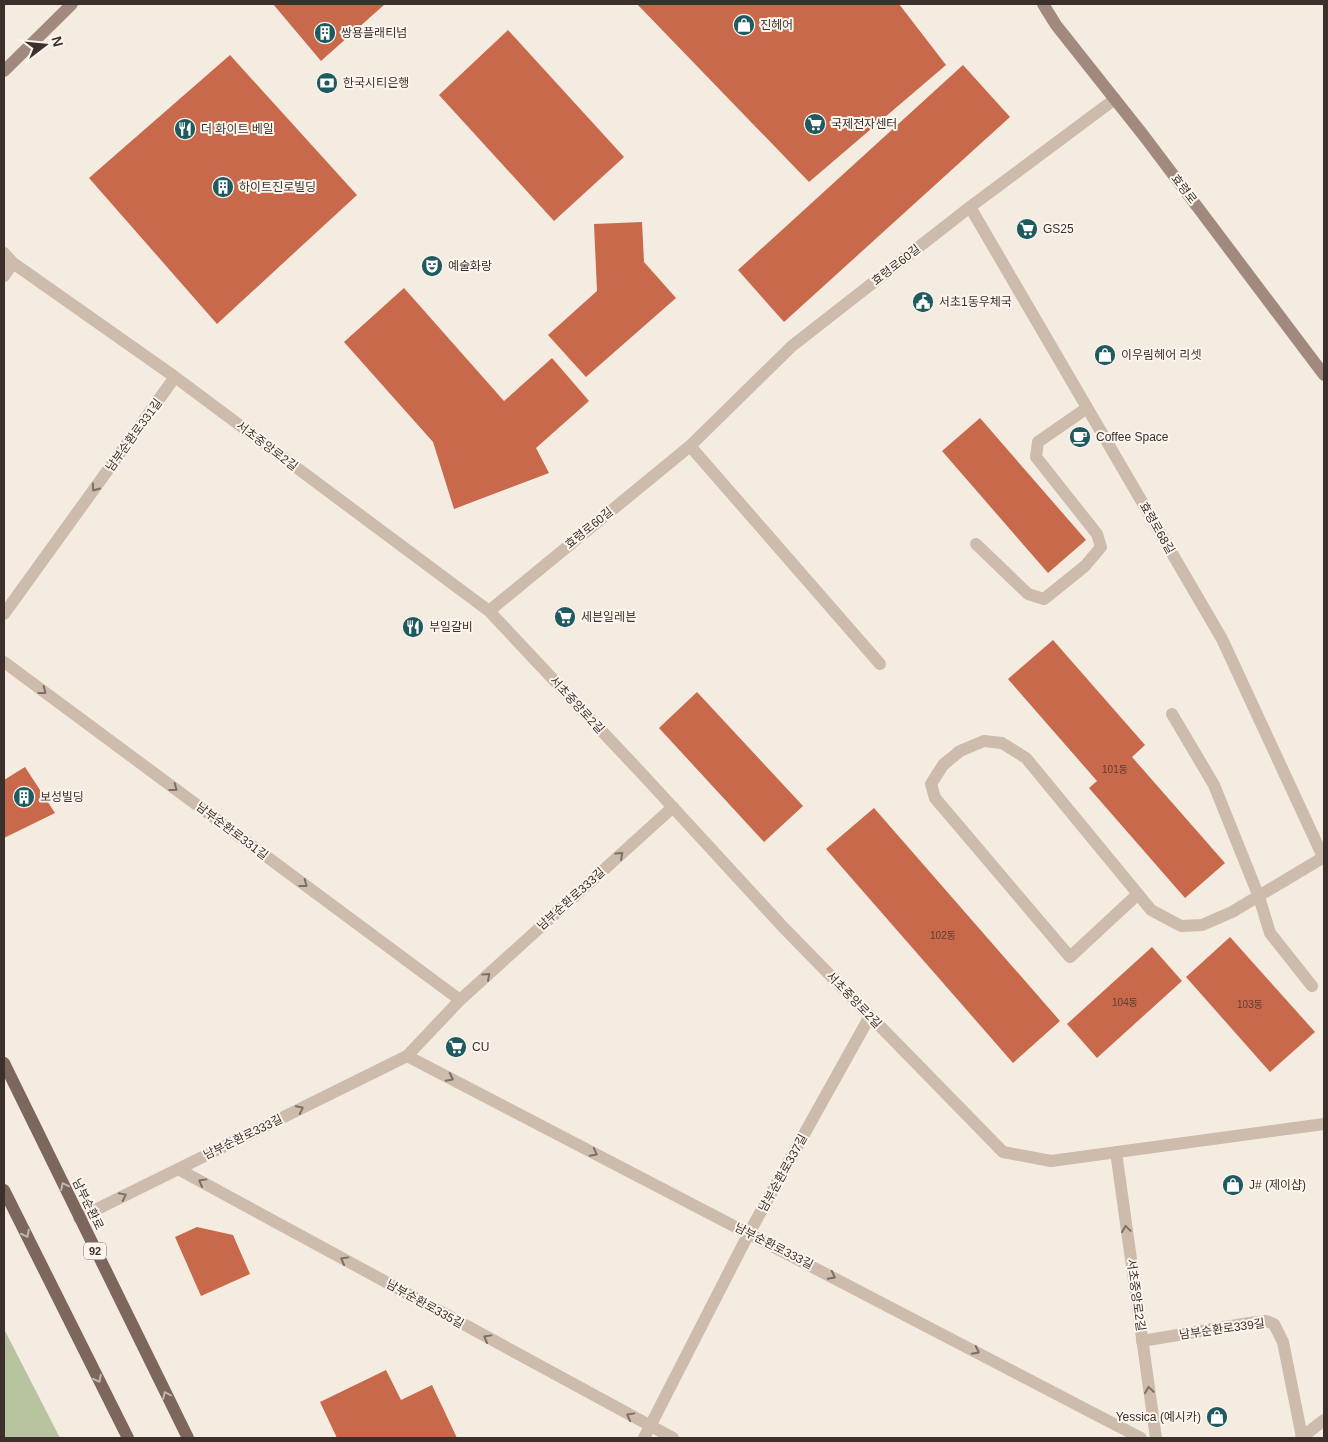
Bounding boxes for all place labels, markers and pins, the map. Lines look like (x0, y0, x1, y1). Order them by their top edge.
shop icon: 진헤어 (732, 13, 756, 37)
place label: 진헤어 (760, 18, 793, 32)
building icon: 쌍용플래티넘 (313, 21, 337, 45)
place label: 쌍용플래티넘 (341, 26, 407, 40)
bank icon: 한국시티은행 (315, 71, 339, 95)
place label: 한국시티은행 (343, 76, 409, 90)
supermarket icon: 국제전자센터 (803, 112, 827, 136)
restaurant icon: 더 화이트 베일 (173, 117, 197, 141)
place label: 국제전자센터 (831, 117, 897, 131)
place label: 더 화이트 베일 (201, 122, 274, 136)
building icon: 하이트진로빌딩 (211, 175, 235, 199)
place label: 하이트진로빌딩 (239, 180, 316, 194)
supermarket icon: GS25 (1015, 217, 1039, 241)
place label: GS25 (1043, 222, 1074, 236)
theatre icon: 예술화랑 (420, 254, 444, 278)
place label: 예술화랑 (448, 259, 492, 273)
public building icon: 서초1동우체국 (911, 290, 935, 314)
place label: 서초1동우체국 (939, 295, 1012, 309)
shop icon: 이우림헤어 리셋 (1093, 343, 1117, 367)
place label: 이우림헤어 리셋 (1121, 348, 1202, 362)
cafe icon: Coffee Space (1068, 425, 1092, 449)
place label: Coffee Space (1096, 430, 1169, 444)
supermarket icon: 세븐일레븐 (553, 605, 577, 629)
place label: 세븐일레븐 (581, 610, 636, 624)
restaurant icon: 부일갈비 (401, 615, 425, 639)
place label: 부일갈비 (429, 620, 473, 634)
building icon: 보성빌딩 (12, 785, 36, 809)
place label: 보성빌딩 (40, 790, 84, 804)
supermarket icon: CU (444, 1035, 468, 1059)
place label: CU (472, 1040, 489, 1054)
shop icon: J# (제이샵) (1221, 1173, 1245, 1197)
place label: J# (제이샵) (1249, 1178, 1306, 1192)
shop icon: Yessica (예시카) (1205, 1405, 1229, 1429)
place label: Yessica (예시카) (1116, 1410, 1201, 1424)

